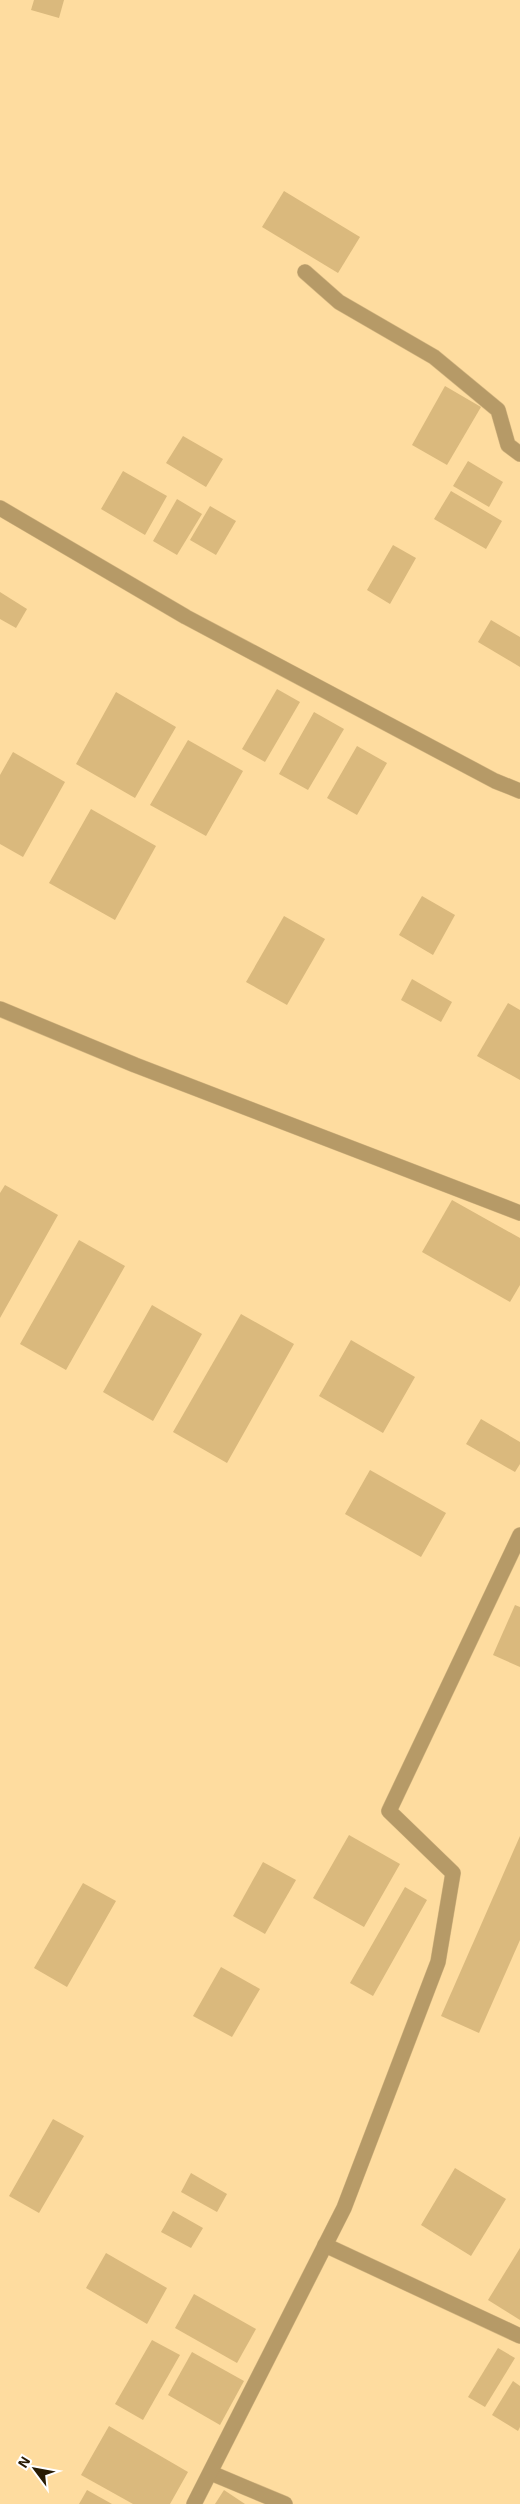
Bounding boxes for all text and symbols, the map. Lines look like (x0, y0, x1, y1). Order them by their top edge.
north arrow (10, 2444, 60, 2494)
text: N (14, 2453, 33, 2471)

